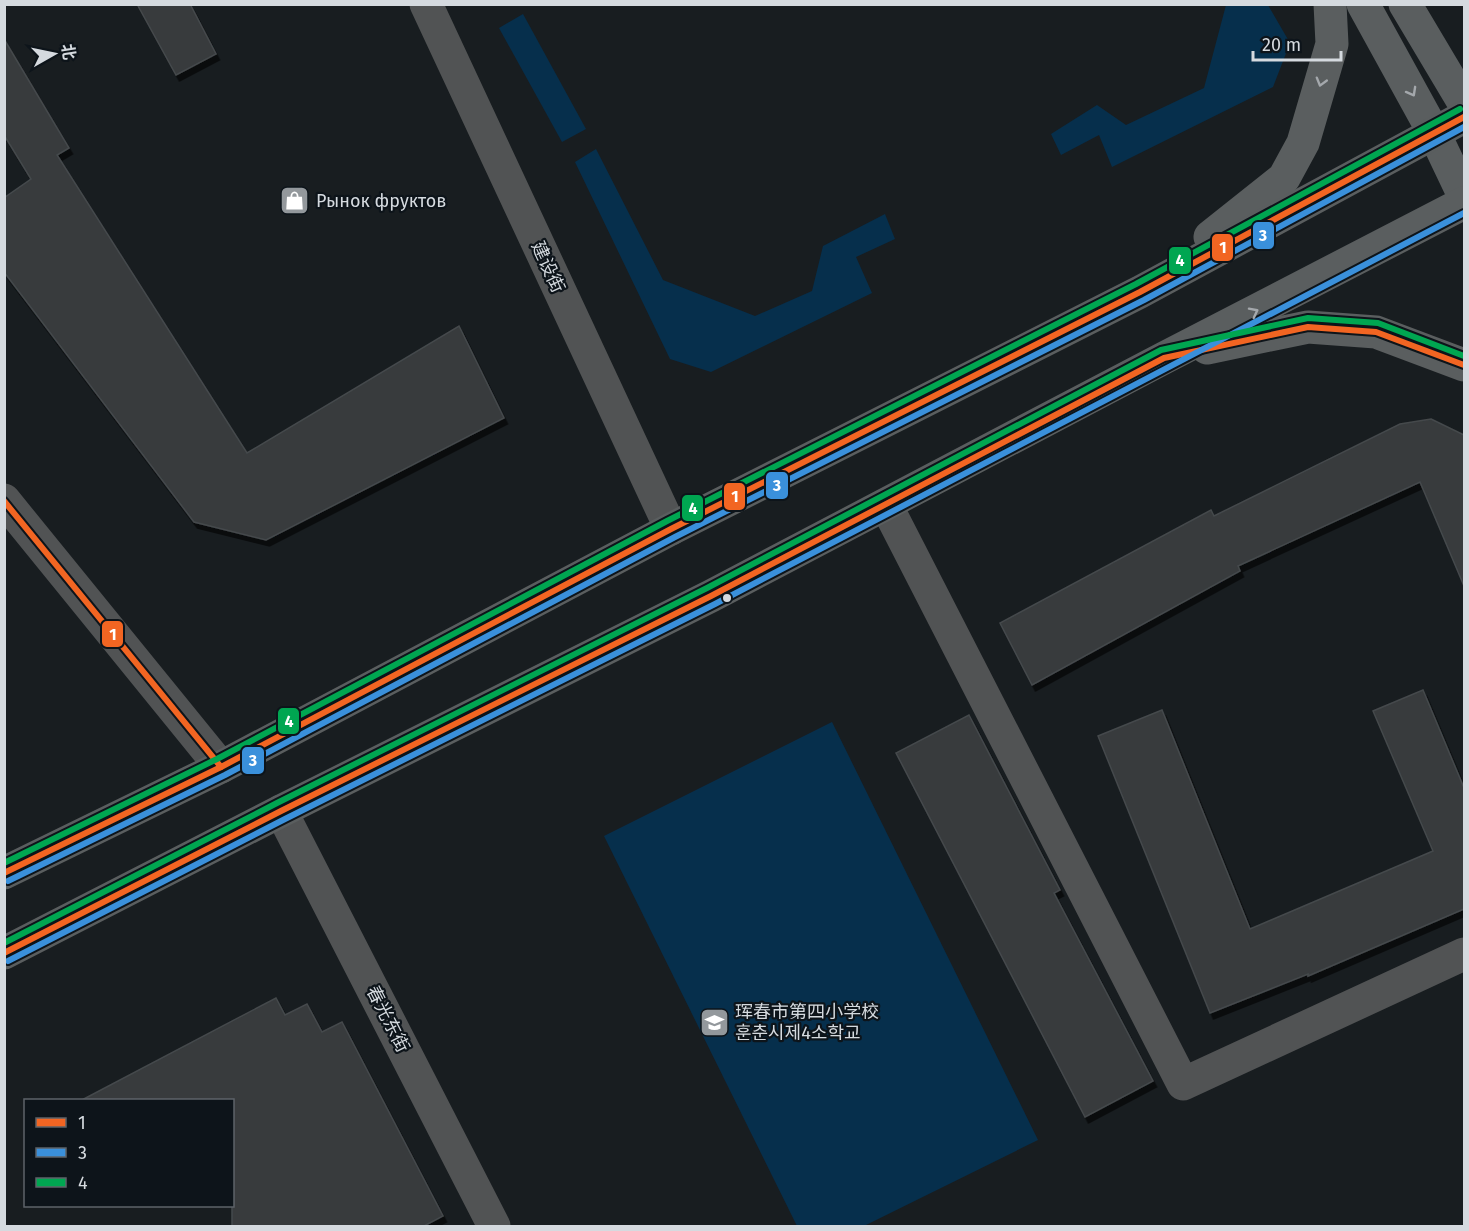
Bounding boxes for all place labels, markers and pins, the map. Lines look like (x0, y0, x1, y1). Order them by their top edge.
shop icon: Рынок фруктов (279, 185, 311, 217)
place label: Рынок фруктов (316, 190, 446, 212)
unlabelled marker (721, 592, 733, 604)
place label: 珲春市第四小学校 훈춘시제4소학교 (735, 1001, 879, 1044)
school or university icon: 珲春市第四小学校 훈춘시제4소학교 (698, 1006, 730, 1038)

